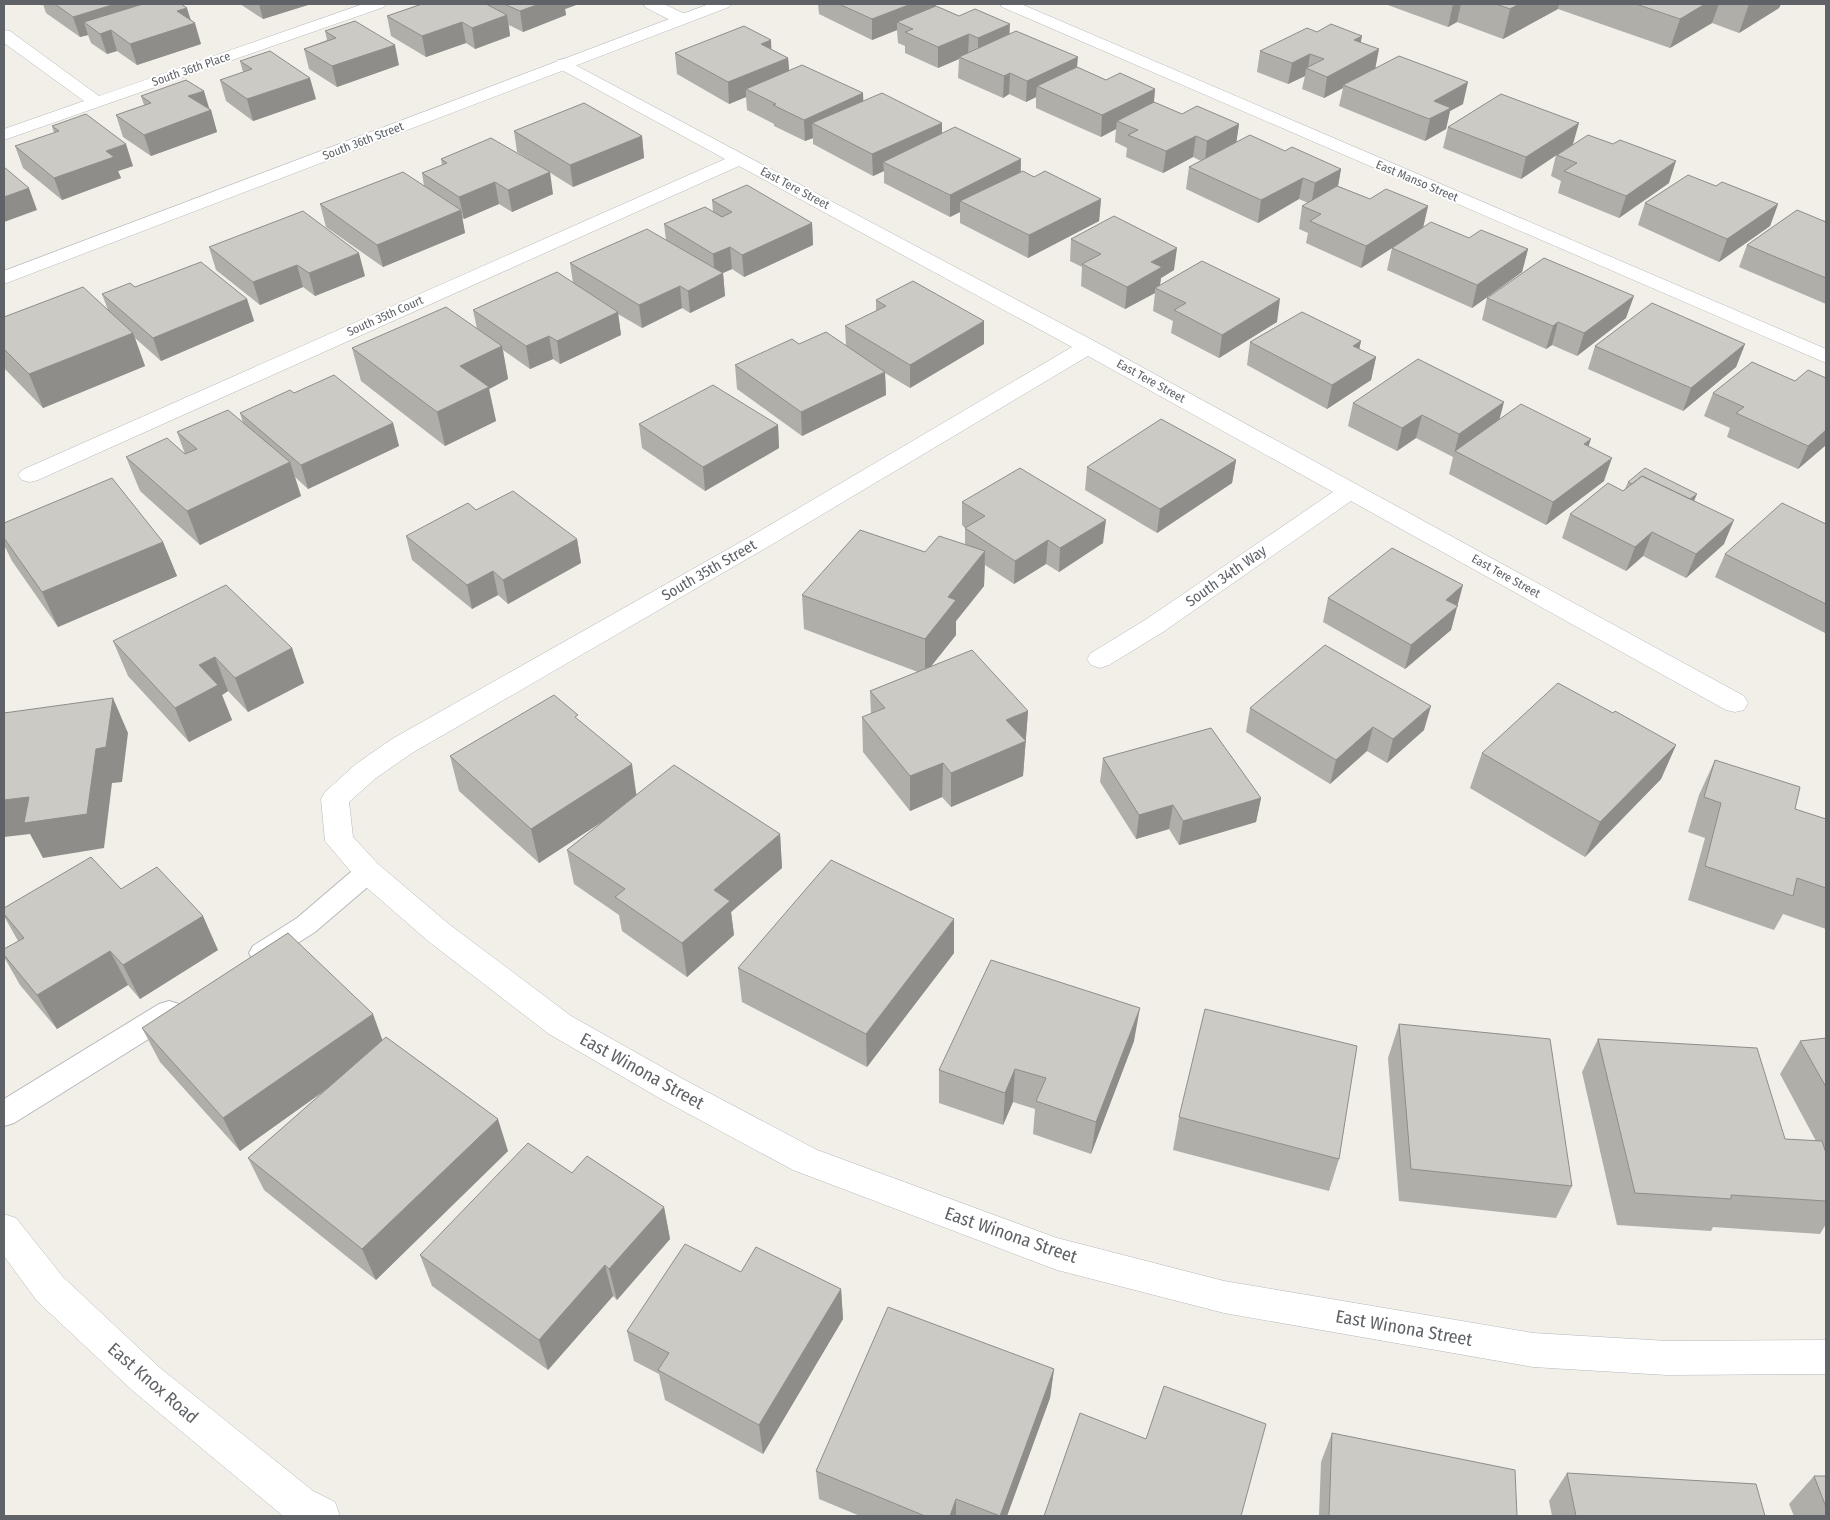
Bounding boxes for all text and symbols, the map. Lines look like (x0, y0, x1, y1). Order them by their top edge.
street label: South 36th Place (150, 49, 232, 89)
street label: South 36th Street (321, 119, 406, 163)
street label: East Manso Street (1374, 157, 1460, 205)
street label: East Tere Street (758, 164, 832, 212)
street label: South 35th Court (345, 293, 425, 339)
street label: East Tere Street (1114, 356, 1188, 406)
street label: South 35th Street (658, 536, 760, 604)
street label: South 34th Way (1182, 541, 1270, 610)
street label: East Tere Street (1469, 551, 1543, 601)
street label: East Winona Street (576, 1028, 708, 1114)
street label: East Winona Street (942, 1202, 1080, 1268)
street label: East Winona Street (1334, 1305, 1474, 1351)
street label: East Knox Road (103, 1338, 203, 1428)

